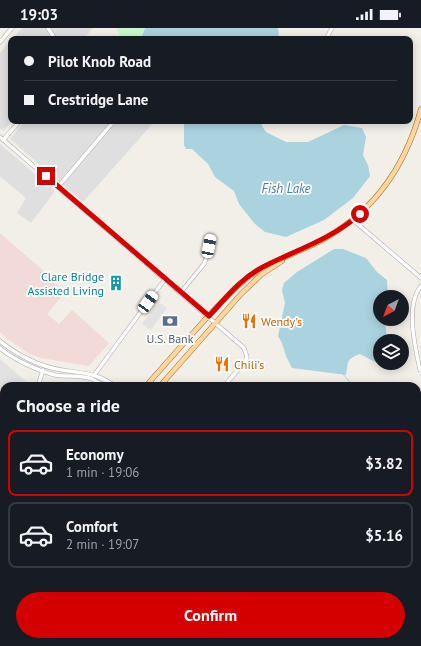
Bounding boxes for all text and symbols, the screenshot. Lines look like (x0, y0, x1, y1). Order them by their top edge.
text: 19:03 (20, 5, 58, 24)
text: Pilot Knob Road (48, 52, 151, 71)
text: Crestridge Lane (48, 90, 148, 109)
route end (37, 167, 55, 185)
water label: Fish Lake (261, 180, 311, 197)
route start (351, 205, 369, 223)
car (201, 233, 217, 259)
place label: Clare Bridge Assisted Living (27, 269, 104, 298)
building icon: Clare Bridge Assisted Living (107, 274, 125, 292)
car (136, 289, 160, 315)
north arrow (373, 290, 409, 326)
map controls (373, 290, 409, 370)
bank icon: U.S. Bank (161, 312, 179, 330)
restaurant icon: Wendy's (240, 312, 258, 330)
place label: Wendy's (261, 314, 302, 329)
place label: U.S. Bank (147, 331, 194, 346)
button: layers (373, 334, 409, 370)
restaurant icon: Chili's (213, 355, 231, 373)
place label: Chili's (234, 357, 264, 372)
text: Choose a ride (16, 394, 120, 417)
icon: car (18, 445, 54, 481)
text: Economy (66, 445, 124, 464)
text: $3.82 (365, 454, 403, 473)
text: 1 min · 19:06 (66, 464, 139, 481)
icon: car (18, 517, 54, 553)
text: Comfort (66, 517, 118, 536)
text: $5.16 (365, 526, 403, 545)
text: 2 min · 19:07 (66, 536, 139, 553)
button: Confirm (16, 592, 405, 638)

